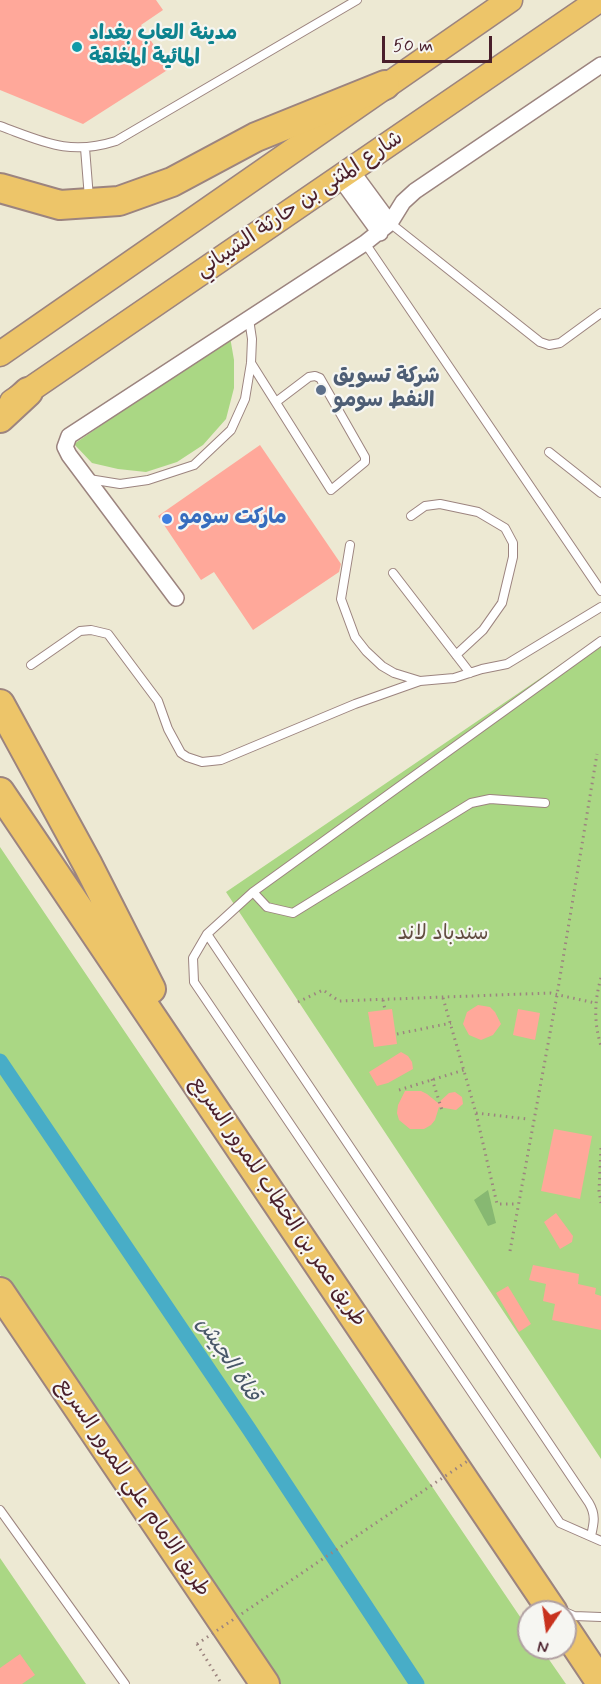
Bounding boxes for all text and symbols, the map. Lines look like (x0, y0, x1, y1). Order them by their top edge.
place label: مدينة العاب بغداد المائية المغلقة (89, 22, 237, 72)
scale bar (385, 24, 494, 62)
text: 50 m (393, 34, 433, 58)
marker: مدينة العاب بغداد المائية المغلقة (70, 40, 84, 54)
street label: شارع المثنى بن حارثة الشيباني (192, 126, 408, 284)
place label: شركة تسويق النفط سومو (333, 365, 440, 415)
marker: شركة تسويق النفط سومو (314, 383, 328, 397)
place label: ماركت سومو (179, 506, 287, 532)
marker: ماركت سومو (160, 512, 174, 526)
park label: سندباد لاند (397, 922, 489, 948)
street label: طريق عمر بن الخطاب للمرور السريع (184, 1072, 370, 1332)
water label: قناة الجيش (189, 1313, 265, 1407)
street label: طريق الامام علي للمرور السريع (49, 1374, 215, 1602)
north arrow (517, 1600, 577, 1660)
text: N (536, 1635, 551, 1658)

